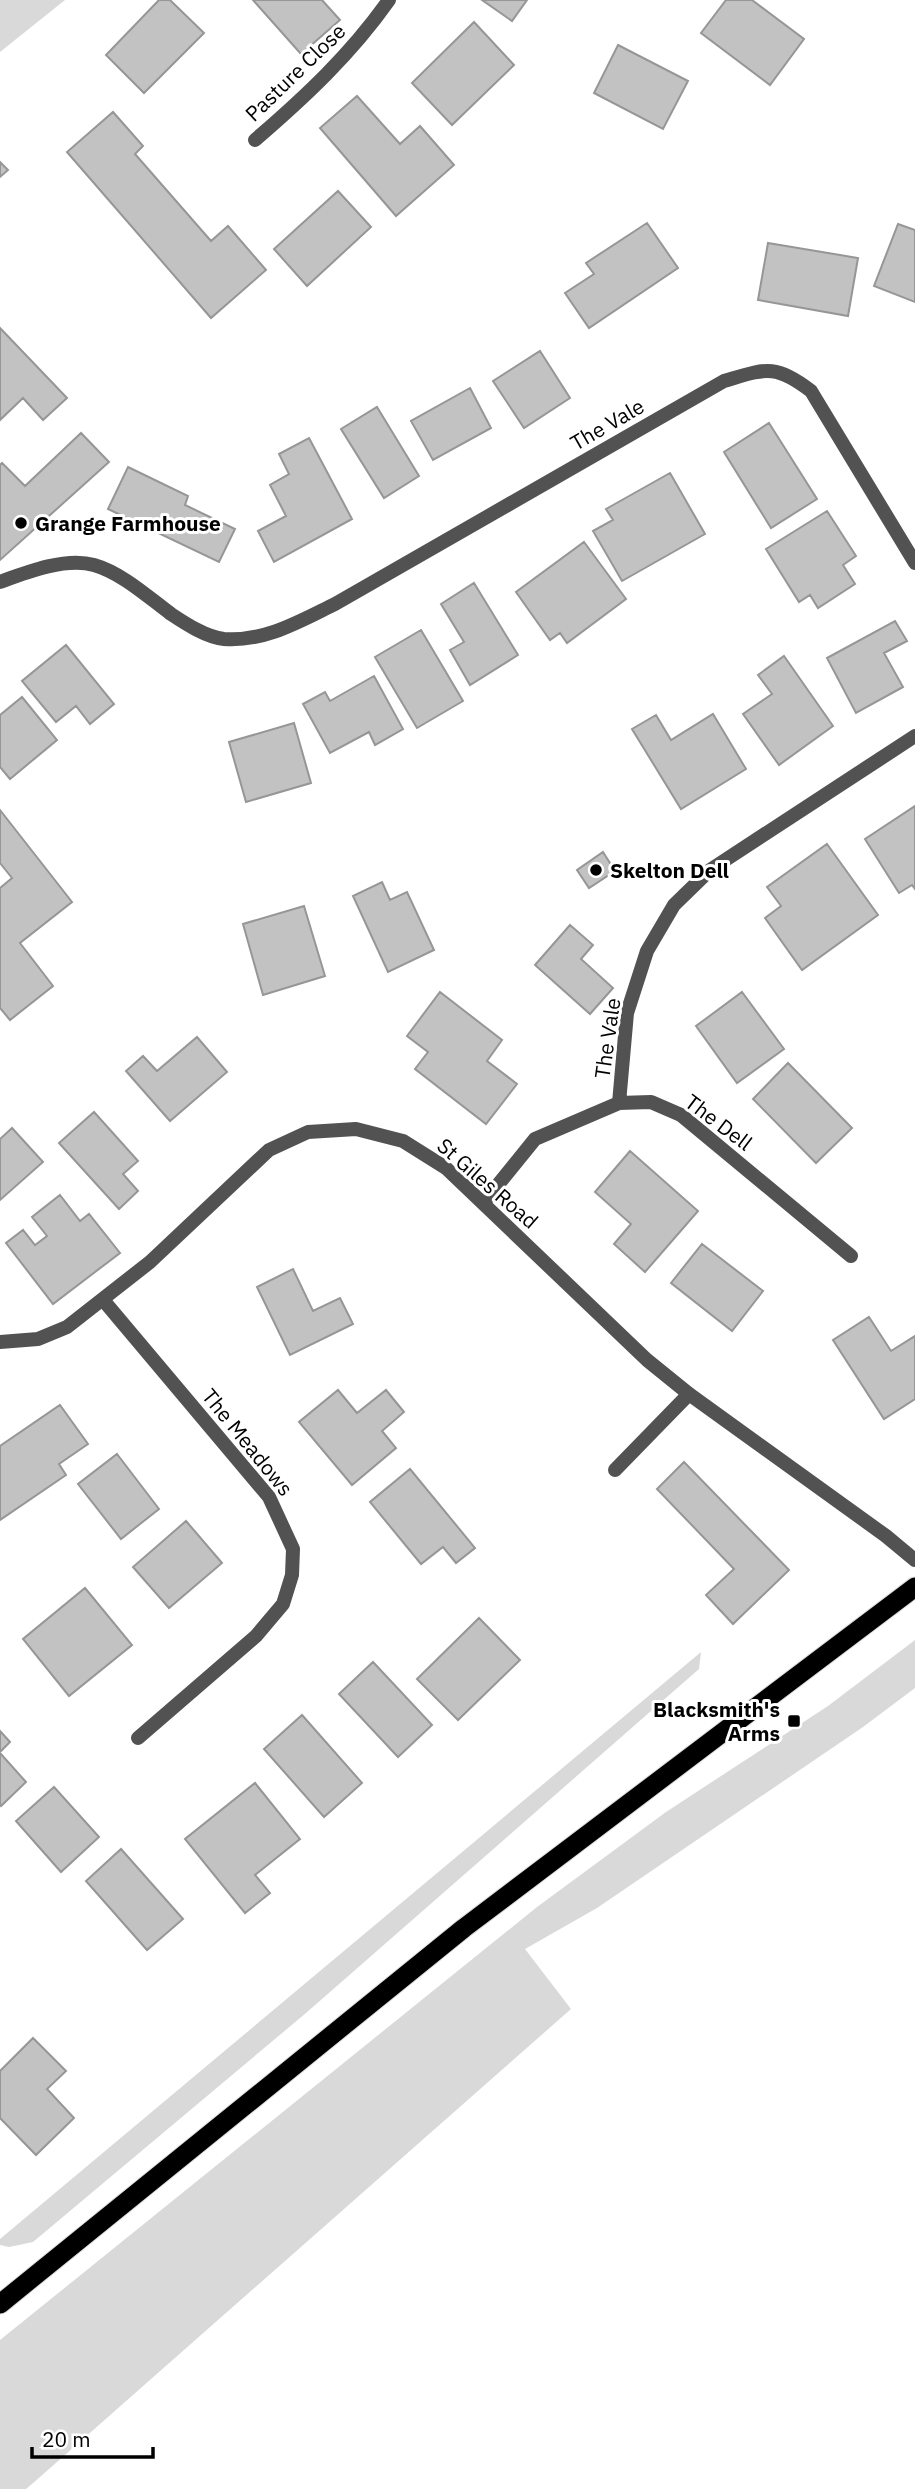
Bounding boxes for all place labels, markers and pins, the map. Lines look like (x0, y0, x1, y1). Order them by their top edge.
place label: Grange Farmhouse (35, 509, 221, 537)
marker: Grange Farmhouse (13, 515, 29, 531)
place label: Skelton Dell (610, 856, 729, 884)
marker: Skelton Dell (588, 862, 604, 878)
place label: Blacksmith's Arms (653, 1695, 780, 1747)
marker: Blacksmith's Arms (786, 1713, 802, 1729)

